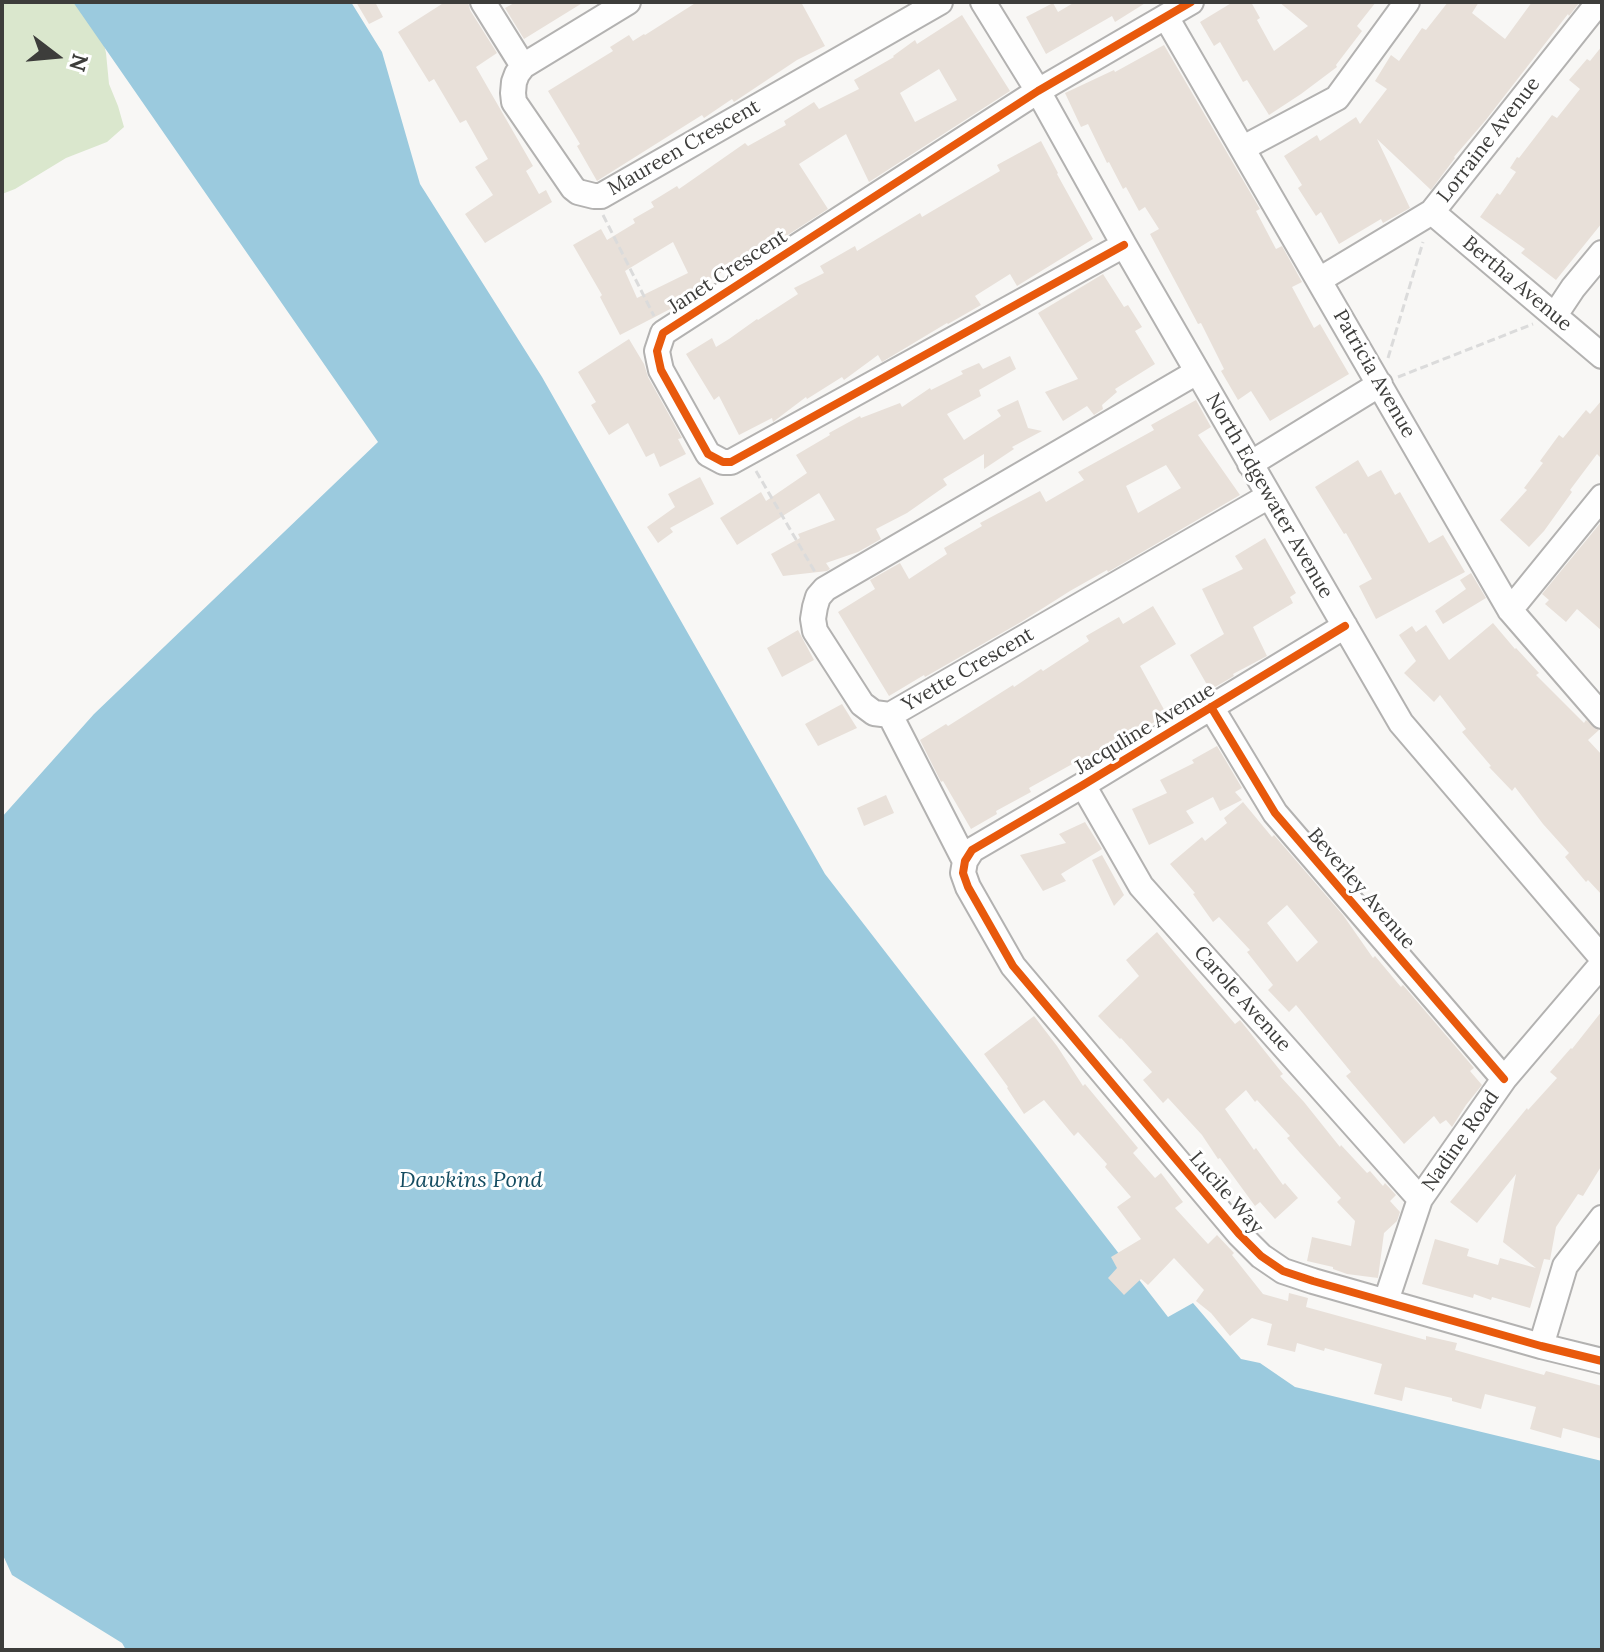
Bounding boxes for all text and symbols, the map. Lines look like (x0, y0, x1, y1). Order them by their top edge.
north arrow (16, 16, 96, 96)
text: N (63, 51, 95, 75)
street label: Lorraine Avenue (1433, 73, 1545, 207)
street label: Maureen Crescent (604, 95, 764, 201)
street label: Janet Crescent (664, 225, 792, 319)
street label: Bertha Avenue (1457, 231, 1577, 337)
street label: Patricia Avenue (1328, 306, 1420, 442)
street label: North Edgewater Avenue (1200, 389, 1338, 603)
street label: Yvette Crescent (898, 623, 1038, 717)
street label: Jacquline Avenue (1071, 678, 1219, 780)
street label: Beverley Avenue (1302, 824, 1420, 954)
street label: Carole Avenue (1188, 941, 1296, 1057)
street label: Nadine Road (1417, 1086, 1505, 1196)
street label: Lucile Way (1184, 1147, 1268, 1239)
water label: Dawkins Pond (399, 1168, 543, 1194)

